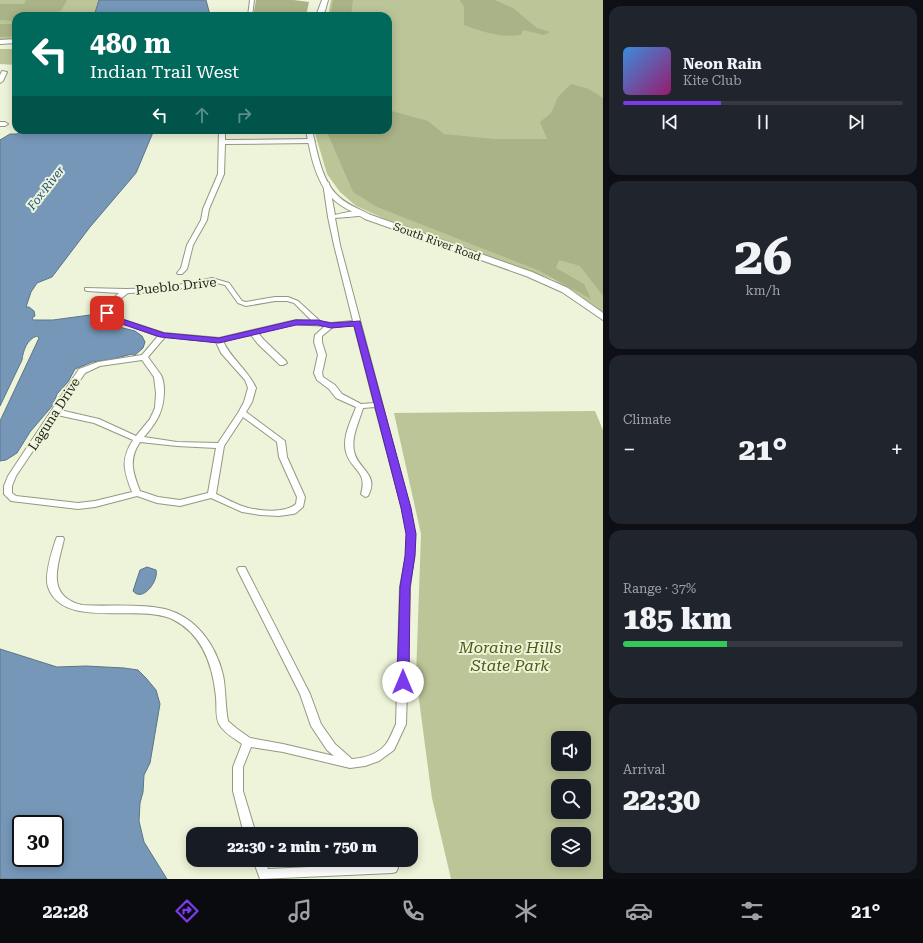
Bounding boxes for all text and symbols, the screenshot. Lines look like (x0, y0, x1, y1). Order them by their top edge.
text: 480 m (90, 27, 171, 60)
icon: left (24, 28, 76, 80)
text: Neon Rain (683, 55, 762, 73)
text: Indian Trail West (90, 61, 239, 82)
text: Kite Club (683, 73, 742, 88)
icon: left (149, 104, 171, 126)
icon: ahead (191, 104, 213, 126)
icon: right (233, 104, 255, 126)
icon: previous (659, 111, 681, 133)
icon: pause (752, 111, 774, 133)
icon: next (845, 111, 867, 133)
water label: Fox River (24, 163, 67, 213)
street label: South River Road (391, 220, 483, 264)
text: 26 (734, 226, 792, 287)
street label: Pueblo Drive (135, 274, 217, 298)
text: km/h (746, 283, 780, 298)
pin (90, 296, 124, 330)
icon: arrive (96, 302, 118, 324)
street label: Laguna Drive (25, 375, 83, 453)
text: Climate (623, 412, 671, 427)
text: 21° (739, 432, 787, 467)
text: − (623, 437, 635, 462)
text: + (891, 437, 903, 462)
text: Range · 37% (623, 581, 696, 596)
text: 185 km (623, 601, 732, 636)
park label: Moraine Hills State Park (458, 638, 561, 675)
position arrow (382, 661, 424, 703)
map controls (551, 731, 591, 867)
button: sound (551, 731, 591, 771)
text: Arrival (623, 762, 665, 777)
button: search (551, 779, 591, 819)
text: 22:30 (623, 782, 700, 817)
speed limit sign: 30 (12, 815, 64, 867)
button: layers (551, 827, 591, 867)
text: 22:30 · 2 min · 750 m (227, 838, 377, 856)
icon: directions (173, 897, 201, 925)
icon: music (286, 897, 314, 925)
icon: phone (399, 897, 427, 925)
icon: climate (512, 897, 540, 925)
icon: car (625, 897, 653, 925)
icon: filters (738, 897, 766, 925)
text: 22:28 (42, 901, 88, 922)
text: 21° (851, 901, 880, 922)

